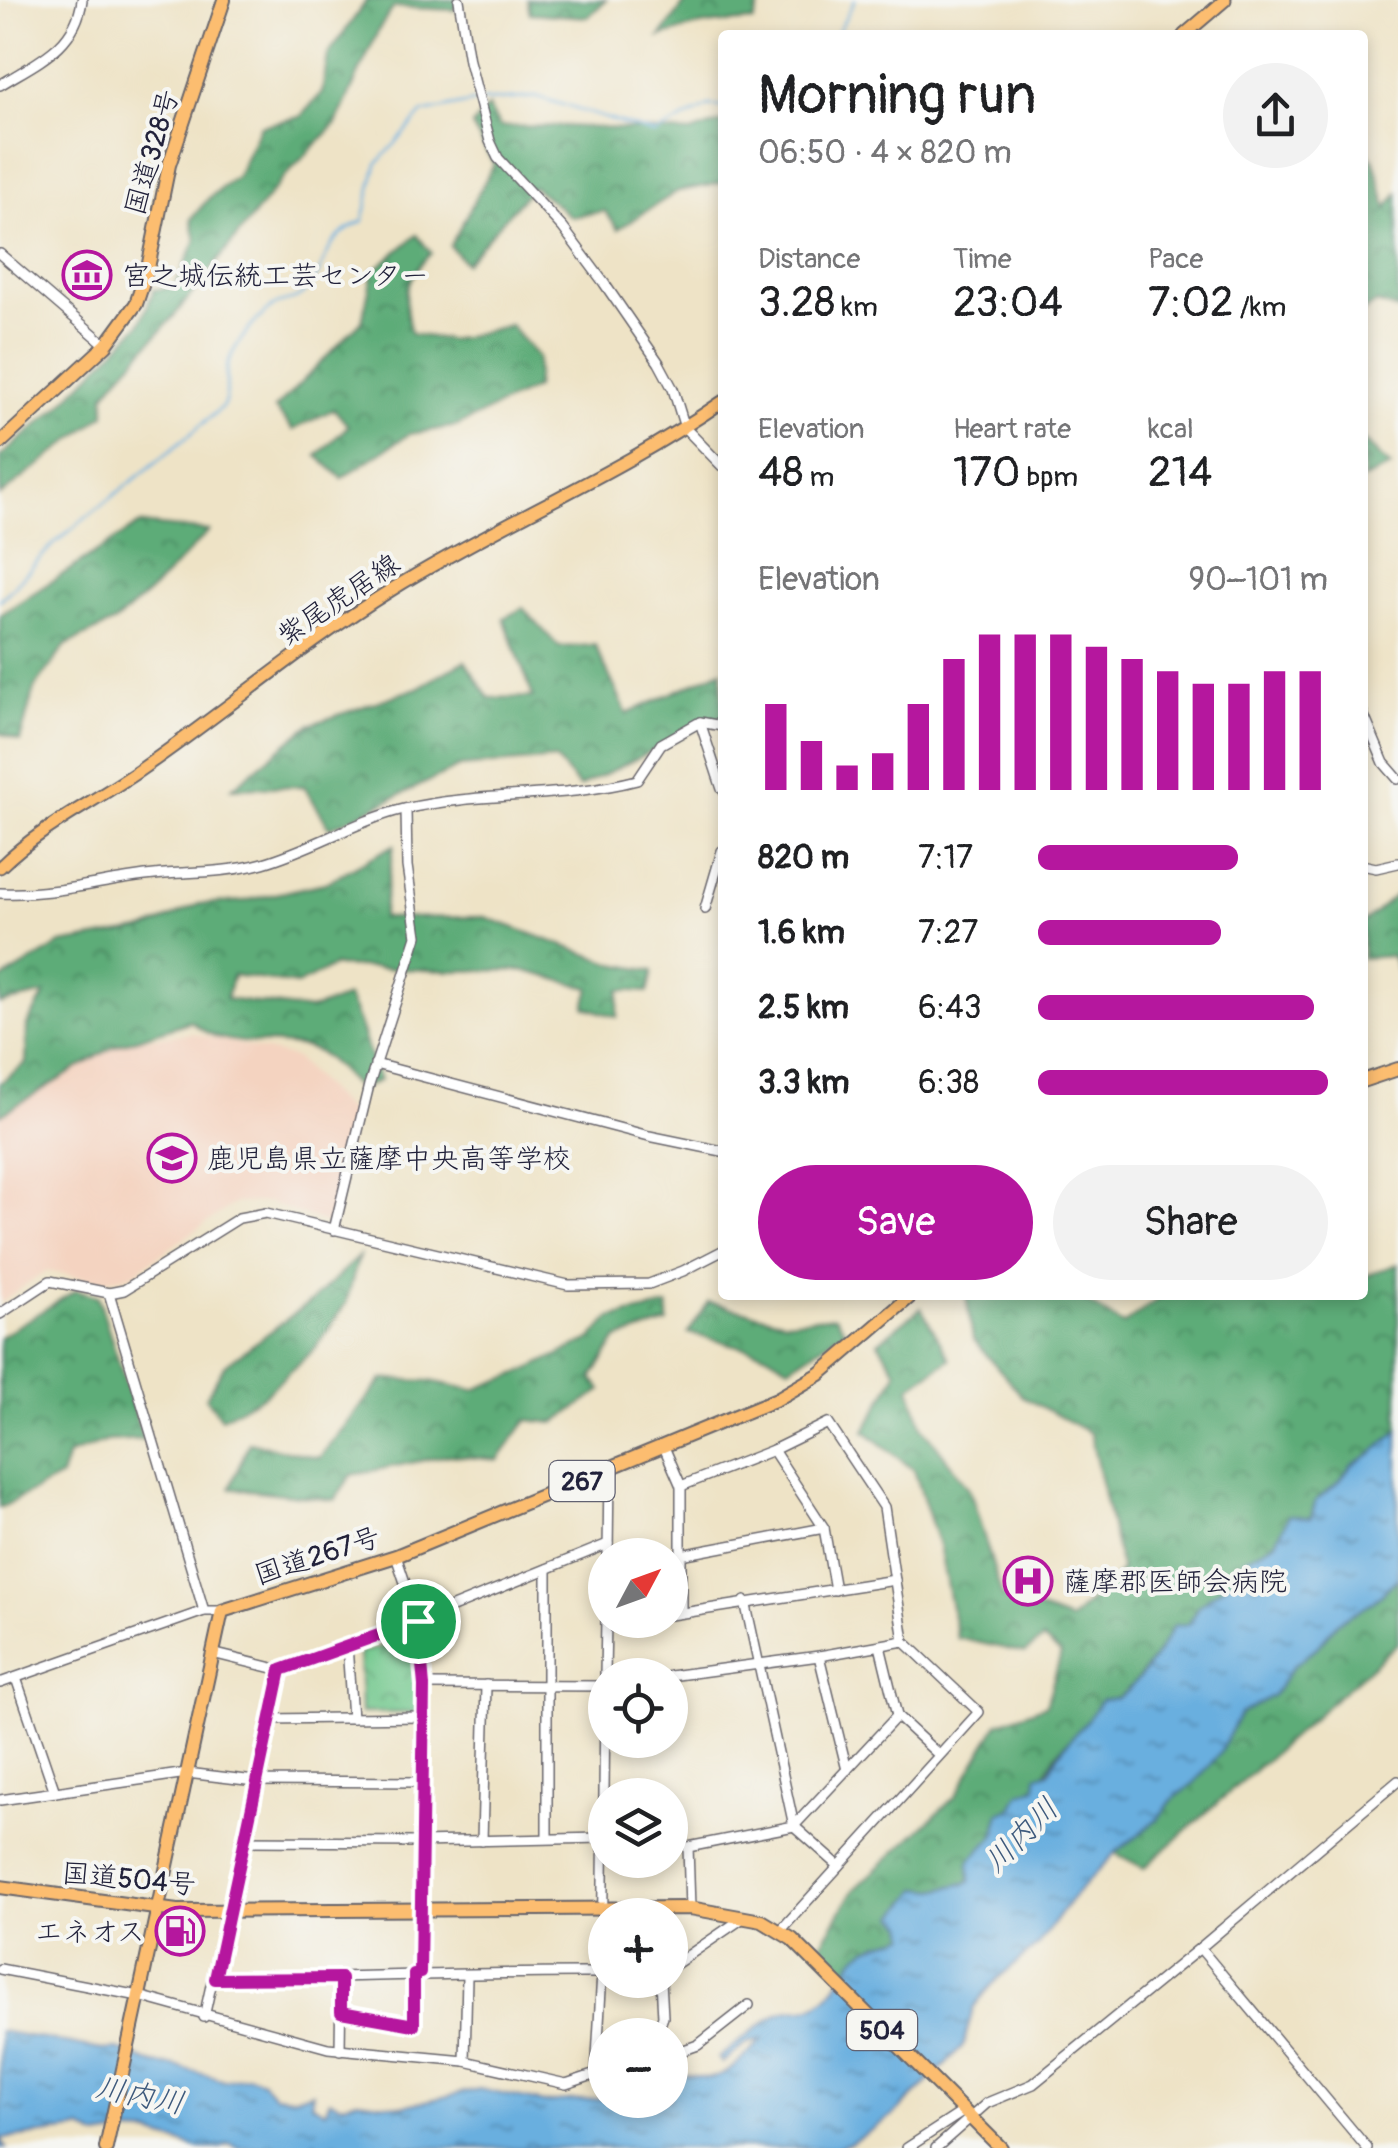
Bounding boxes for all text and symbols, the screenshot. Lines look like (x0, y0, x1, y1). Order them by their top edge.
text: Morning run (758, 61, 1036, 130)
button: share (1223, 63, 1328, 168)
street label: 国道328号 (118, 85, 187, 219)
text: 06:50 · 4 × 820 m (758, 133, 1012, 173)
text: Distance (758, 242, 860, 277)
text: Time (953, 242, 1012, 277)
text: Pace (1148, 242, 1203, 277)
museum icon: 宮之城伝統工芸センター (61, 249, 113, 301)
place label: 宮之城伝統工芸センター (122, 259, 429, 294)
text: 3.28 (758, 277, 835, 329)
text: 23:04 (953, 277, 1063, 329)
text: 7:02 (1148, 277, 1234, 329)
text: km (835, 290, 878, 325)
text: /km (1234, 290, 1286, 325)
text: Elevation (758, 412, 865, 447)
text: Heart rate (953, 412, 1071, 447)
text: kcal (1148, 412, 1194, 447)
text: 48 (758, 447, 804, 499)
text: 170 (953, 447, 1020, 499)
text: 214 (1148, 447, 1212, 499)
text: m (804, 460, 834, 495)
text: bpm (1020, 460, 1078, 495)
street label: 紫尾虎居線 (271, 547, 407, 654)
text: Elevation (758, 560, 880, 600)
text: 90–101 m (1189, 560, 1328, 600)
text: 820 m (758, 838, 849, 878)
text: 7:17 (918, 838, 973, 878)
text: 1.6 km (758, 913, 845, 953)
text: 7:27 (918, 913, 978, 953)
text: 2.5 km (758, 988, 849, 1028)
text: 6:43 (918, 988, 982, 1028)
text: 3.3 km (758, 1063, 849, 1103)
text: 6:38 (918, 1063, 979, 1103)
school or university icon: 鹿児島県立薩摩中央高等学校 (146, 1132, 198, 1184)
place label: 鹿児島県立薩摩中央高等学校 (207, 1142, 571, 1177)
button: Save (758, 1165, 1033, 1280)
button: Share (1053, 1165, 1328, 1280)
road number: 267 (550, 1461, 614, 1501)
street label: 国道267号 (250, 1520, 385, 1593)
north arrow (588, 1538, 688, 1638)
map controls (588, 1538, 688, 2118)
hospital icon: 薩摩郡医師会病院 (1002, 1555, 1054, 1607)
place label: 薩摩郡医師会病院 (1063, 1565, 1287, 1600)
pin (376, 1579, 461, 1664)
icon: arrive (391, 1594, 446, 1649)
button: locate (588, 1658, 688, 1758)
button: layers (588, 1778, 688, 1878)
water label: 川内川 (976, 1790, 1066, 1880)
street label: 国道504号 (60, 1856, 197, 1903)
button: + (588, 1898, 688, 1998)
fuel station icon: エネオス (154, 1905, 206, 1957)
place label: エネオス (35, 1915, 145, 1950)
road number: 504 (847, 2010, 917, 2050)
button: − (588, 2018, 688, 2118)
water label: 川内川 (92, 2069, 188, 2122)

